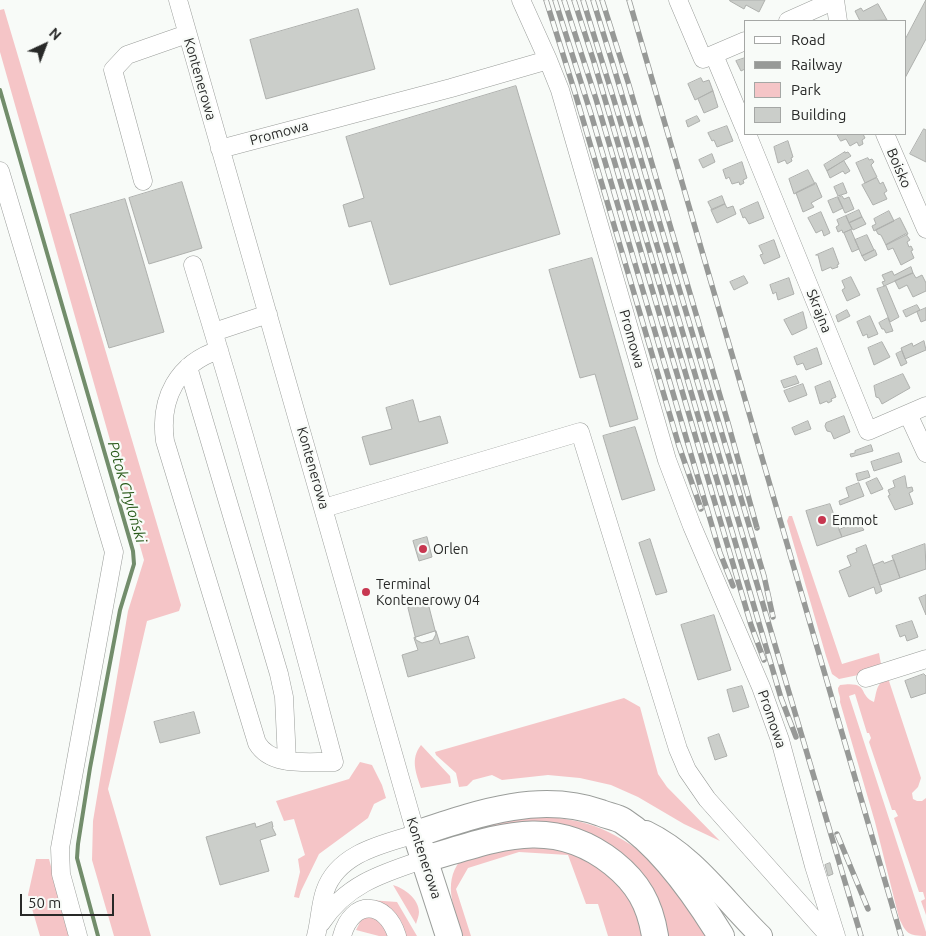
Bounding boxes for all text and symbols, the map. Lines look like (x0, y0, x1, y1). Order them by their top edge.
north arrow (20, 20, 70, 70)
legend (744, 20, 906, 135)
text: N (46, 25, 65, 43)
text: Road (791, 31, 826, 48)
street label: Kontenerowa (180, 36, 220, 122)
text: Railway (791, 56, 842, 73)
text: Park (791, 81, 821, 98)
text: Building (791, 106, 846, 123)
street label: Promowa (248, 117, 310, 149)
street label: Boisko (883, 146, 915, 190)
street label: Skrajna (803, 287, 835, 335)
street label: Promowa (616, 308, 648, 370)
street label: Kontenerowa (293, 425, 333, 511)
water label: Potok Chyloński (104, 439, 150, 545)
place label: Emmot (832, 512, 878, 528)
marker: Emmot (816, 514, 828, 526)
place label: Orlen (433, 541, 469, 557)
marker: Orlen (417, 543, 429, 555)
place label: Terminal Kontenerowy 04 (376, 576, 480, 608)
marker: Terminal Kontenerowy 04 (360, 586, 372, 598)
street label: Promowa (754, 688, 790, 750)
street label: Kontenerowa (403, 815, 445, 901)
scale bar (22, 884, 116, 916)
text: 50 m (28, 894, 61, 911)

